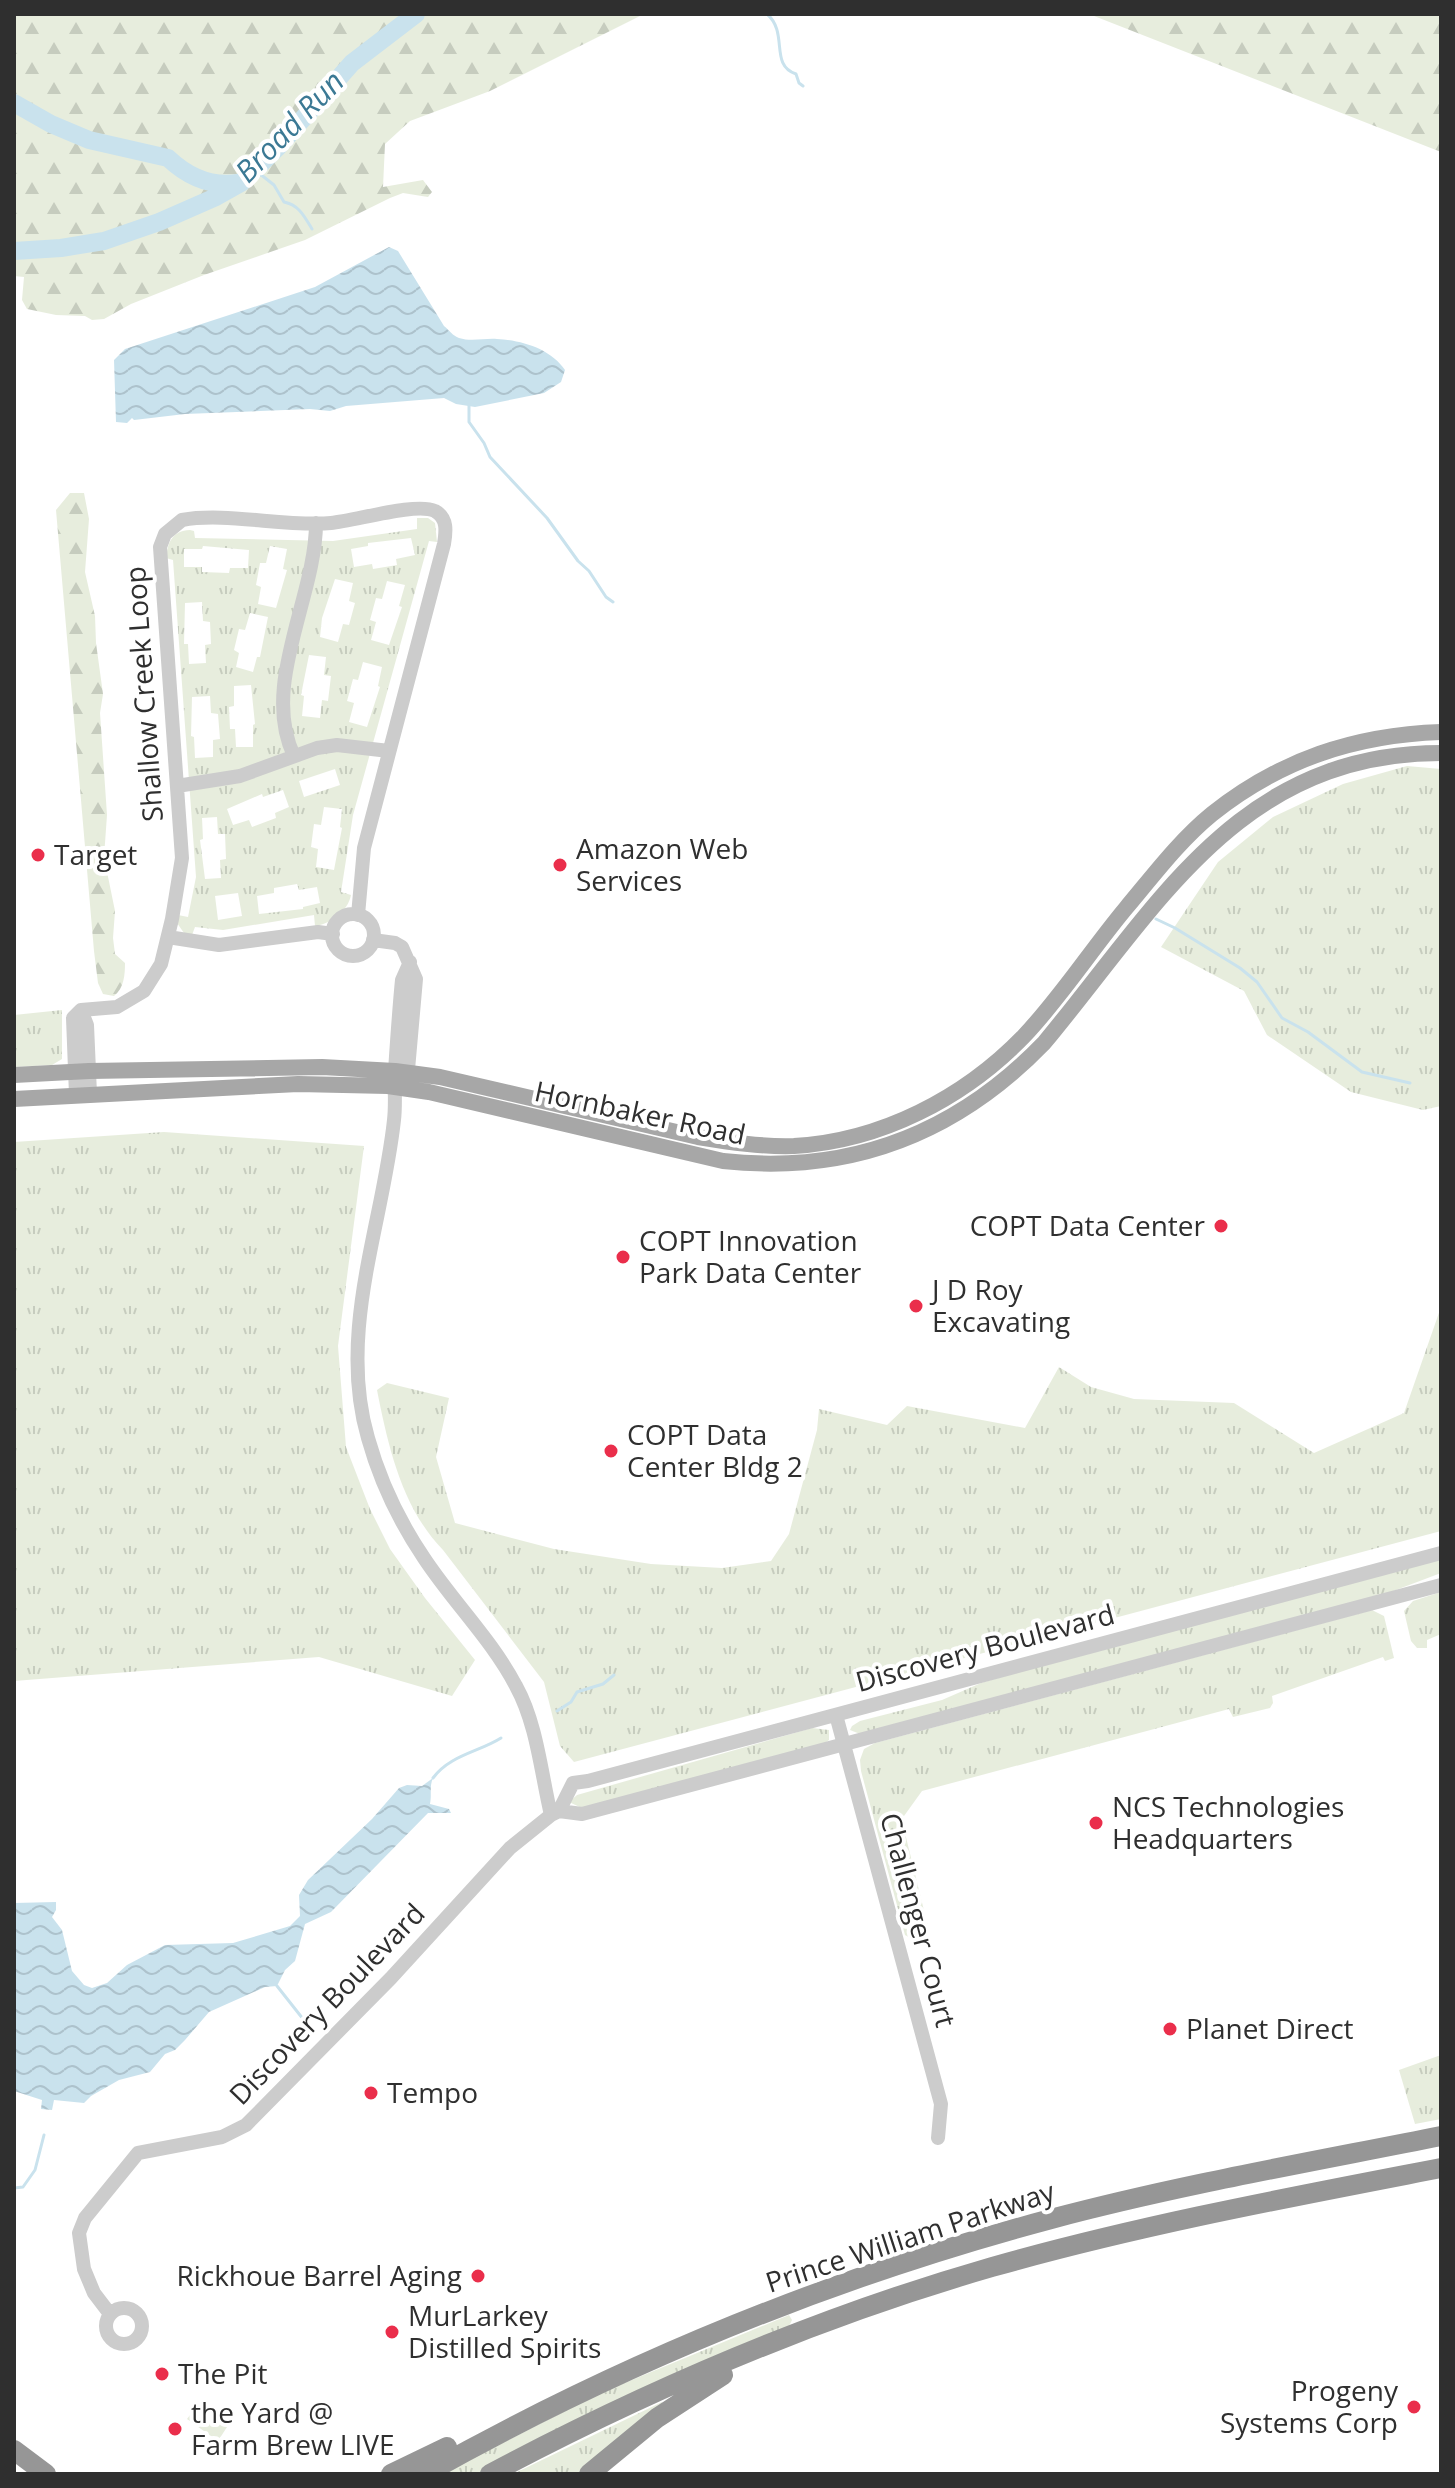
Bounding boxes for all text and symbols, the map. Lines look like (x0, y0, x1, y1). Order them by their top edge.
water label: Broad Run (225, 61, 352, 191)
street label: Shallow Creek Loop (115, 565, 171, 823)
place label: Amazon Web Services (576, 829, 748, 899)
place label: Target (54, 835, 137, 873)
marker: Target (29, 846, 47, 864)
marker: Amazon Web Services (551, 856, 569, 874)
street label: Hornbaker Road (531, 1071, 749, 1153)
place label: COPT Data Center (970, 1206, 1206, 1244)
marker: COPT Data Center (1212, 1217, 1230, 1235)
place label: COPT Innovation Park Data Center (639, 1221, 862, 1291)
marker: COPT Innovation Park Data Center (614, 1248, 632, 1266)
place label: J D Roy Excavating (929, 1270, 1070, 1340)
marker: J D Roy Excavating (907, 1297, 925, 1315)
place label: COPT Data Center Bldg 2 (627, 1415, 803, 1485)
marker: COPT Data Center Bldg 2 (602, 1442, 620, 1460)
street label: Discovery Boulevard (851, 1594, 1118, 1700)
place label: NCS Technologies Headquarters (1112, 1787, 1344, 1857)
street label: Challenger Court (872, 1809, 966, 2031)
marker: NCS Technologies Headquarters (1087, 1814, 1105, 1832)
street label: Discovery Boulevard (220, 1894, 432, 2112)
place label: Planet Direct (1186, 2009, 1354, 2047)
marker: Planet Direct (1161, 2020, 1179, 2038)
place label: Tempo (387, 2073, 478, 2111)
marker: Tempo (362, 2084, 380, 2102)
street label: Prince William Parkway (760, 2171, 1060, 2301)
place label: Rickhoue Barrel Aging (176, 2256, 462, 2294)
marker: Rickhoue Barrel Aging (469, 2267, 487, 2285)
place label: MurLarkey Distilled Spirits (408, 2296, 601, 2366)
marker: MurLarkey Distilled Spirits (383, 2323, 401, 2341)
place label: The Pit (178, 2354, 268, 2392)
marker: The Pit (153, 2365, 171, 2383)
place label: Progeny Systems Corp (1220, 2371, 1399, 2441)
place label: the Yard @ Farm Brew LIVE (191, 2393, 395, 2463)
marker: Progeny Systems Corp (1405, 2398, 1423, 2416)
marker: the Yard @ Farm Brew LIVE (166, 2420, 184, 2438)

